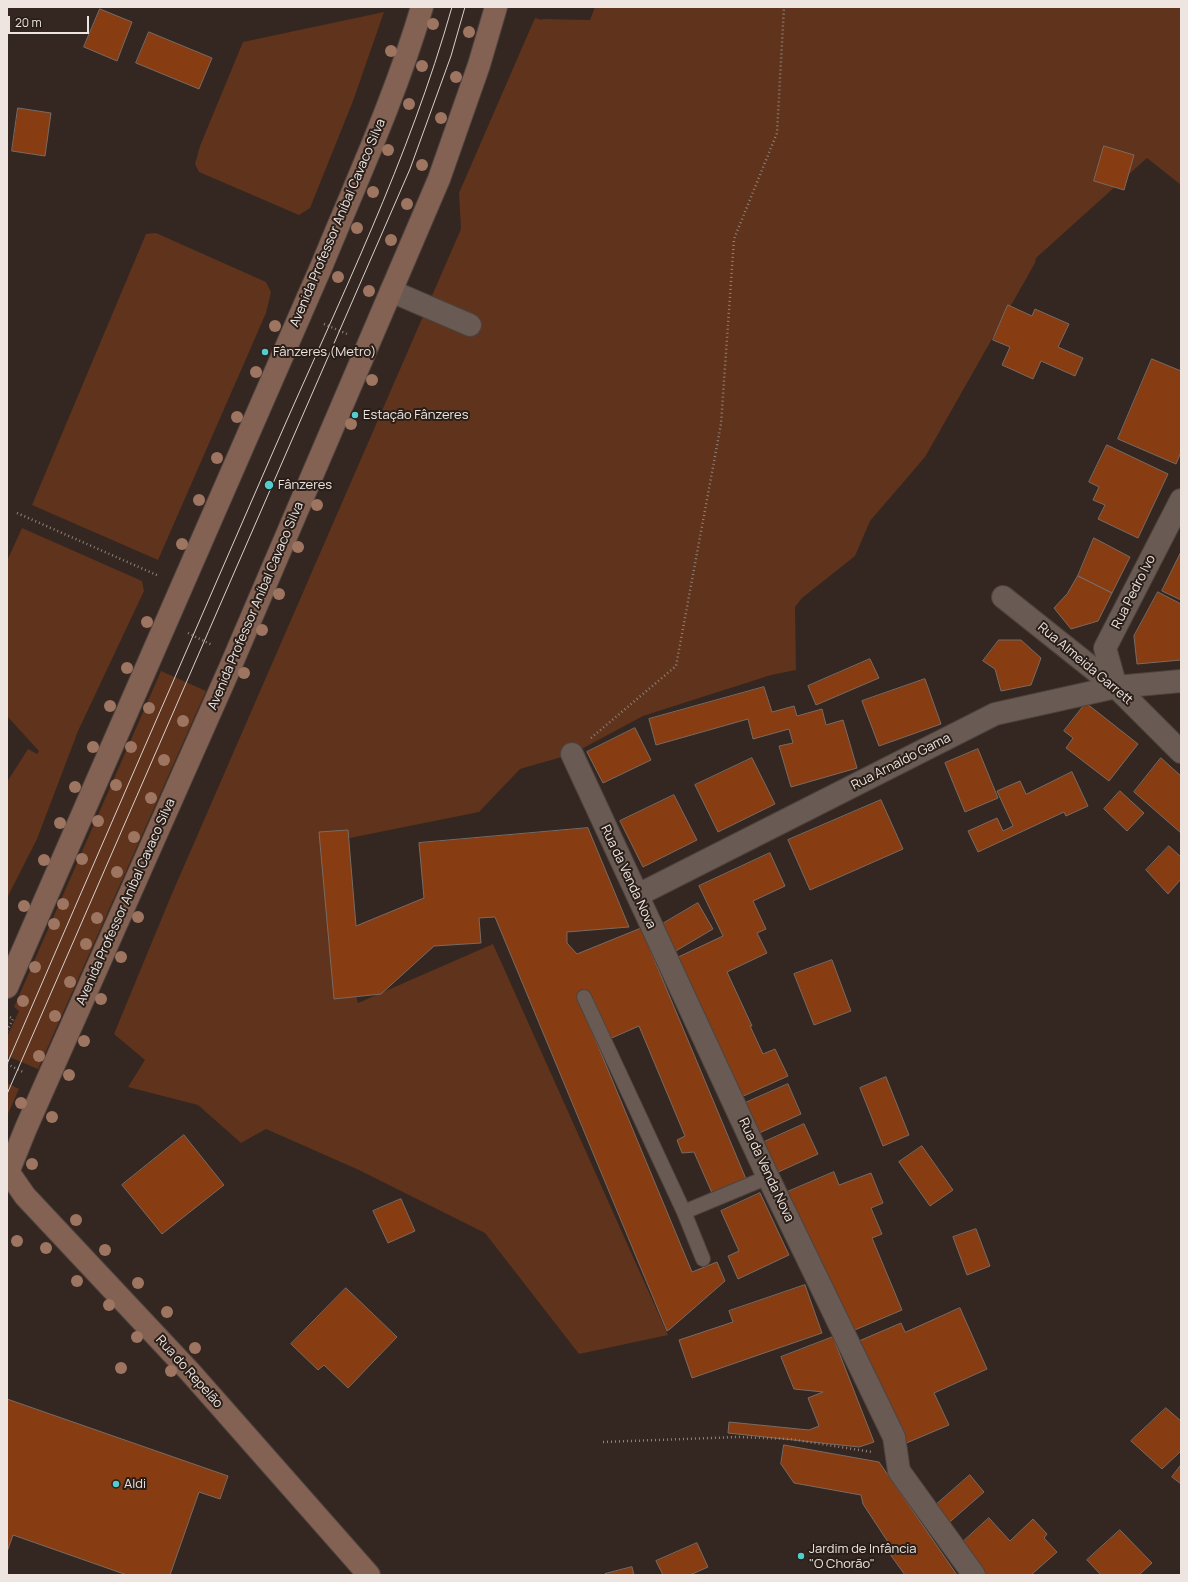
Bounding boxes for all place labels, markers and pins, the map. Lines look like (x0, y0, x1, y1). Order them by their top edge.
place label: Fânzeres (Metro) (273, 344, 376, 360)
marker: Fânzeres (Metro) (260, 347, 270, 357)
place label: Estação Fânzeres (363, 407, 468, 423)
marker: Estação Fânzeres (350, 410, 360, 420)
place label: Fânzeres (278, 477, 332, 493)
marker: Fânzeres (263, 479, 275, 491)
place label: Aldi (124, 1476, 146, 1492)
marker: Aldi (111, 1479, 121, 1489)
place label: Jardim de Infância "O Chorão" (809, 1541, 916, 1572)
marker: Jardim de Infância "O Chorão" (796, 1551, 806, 1561)

